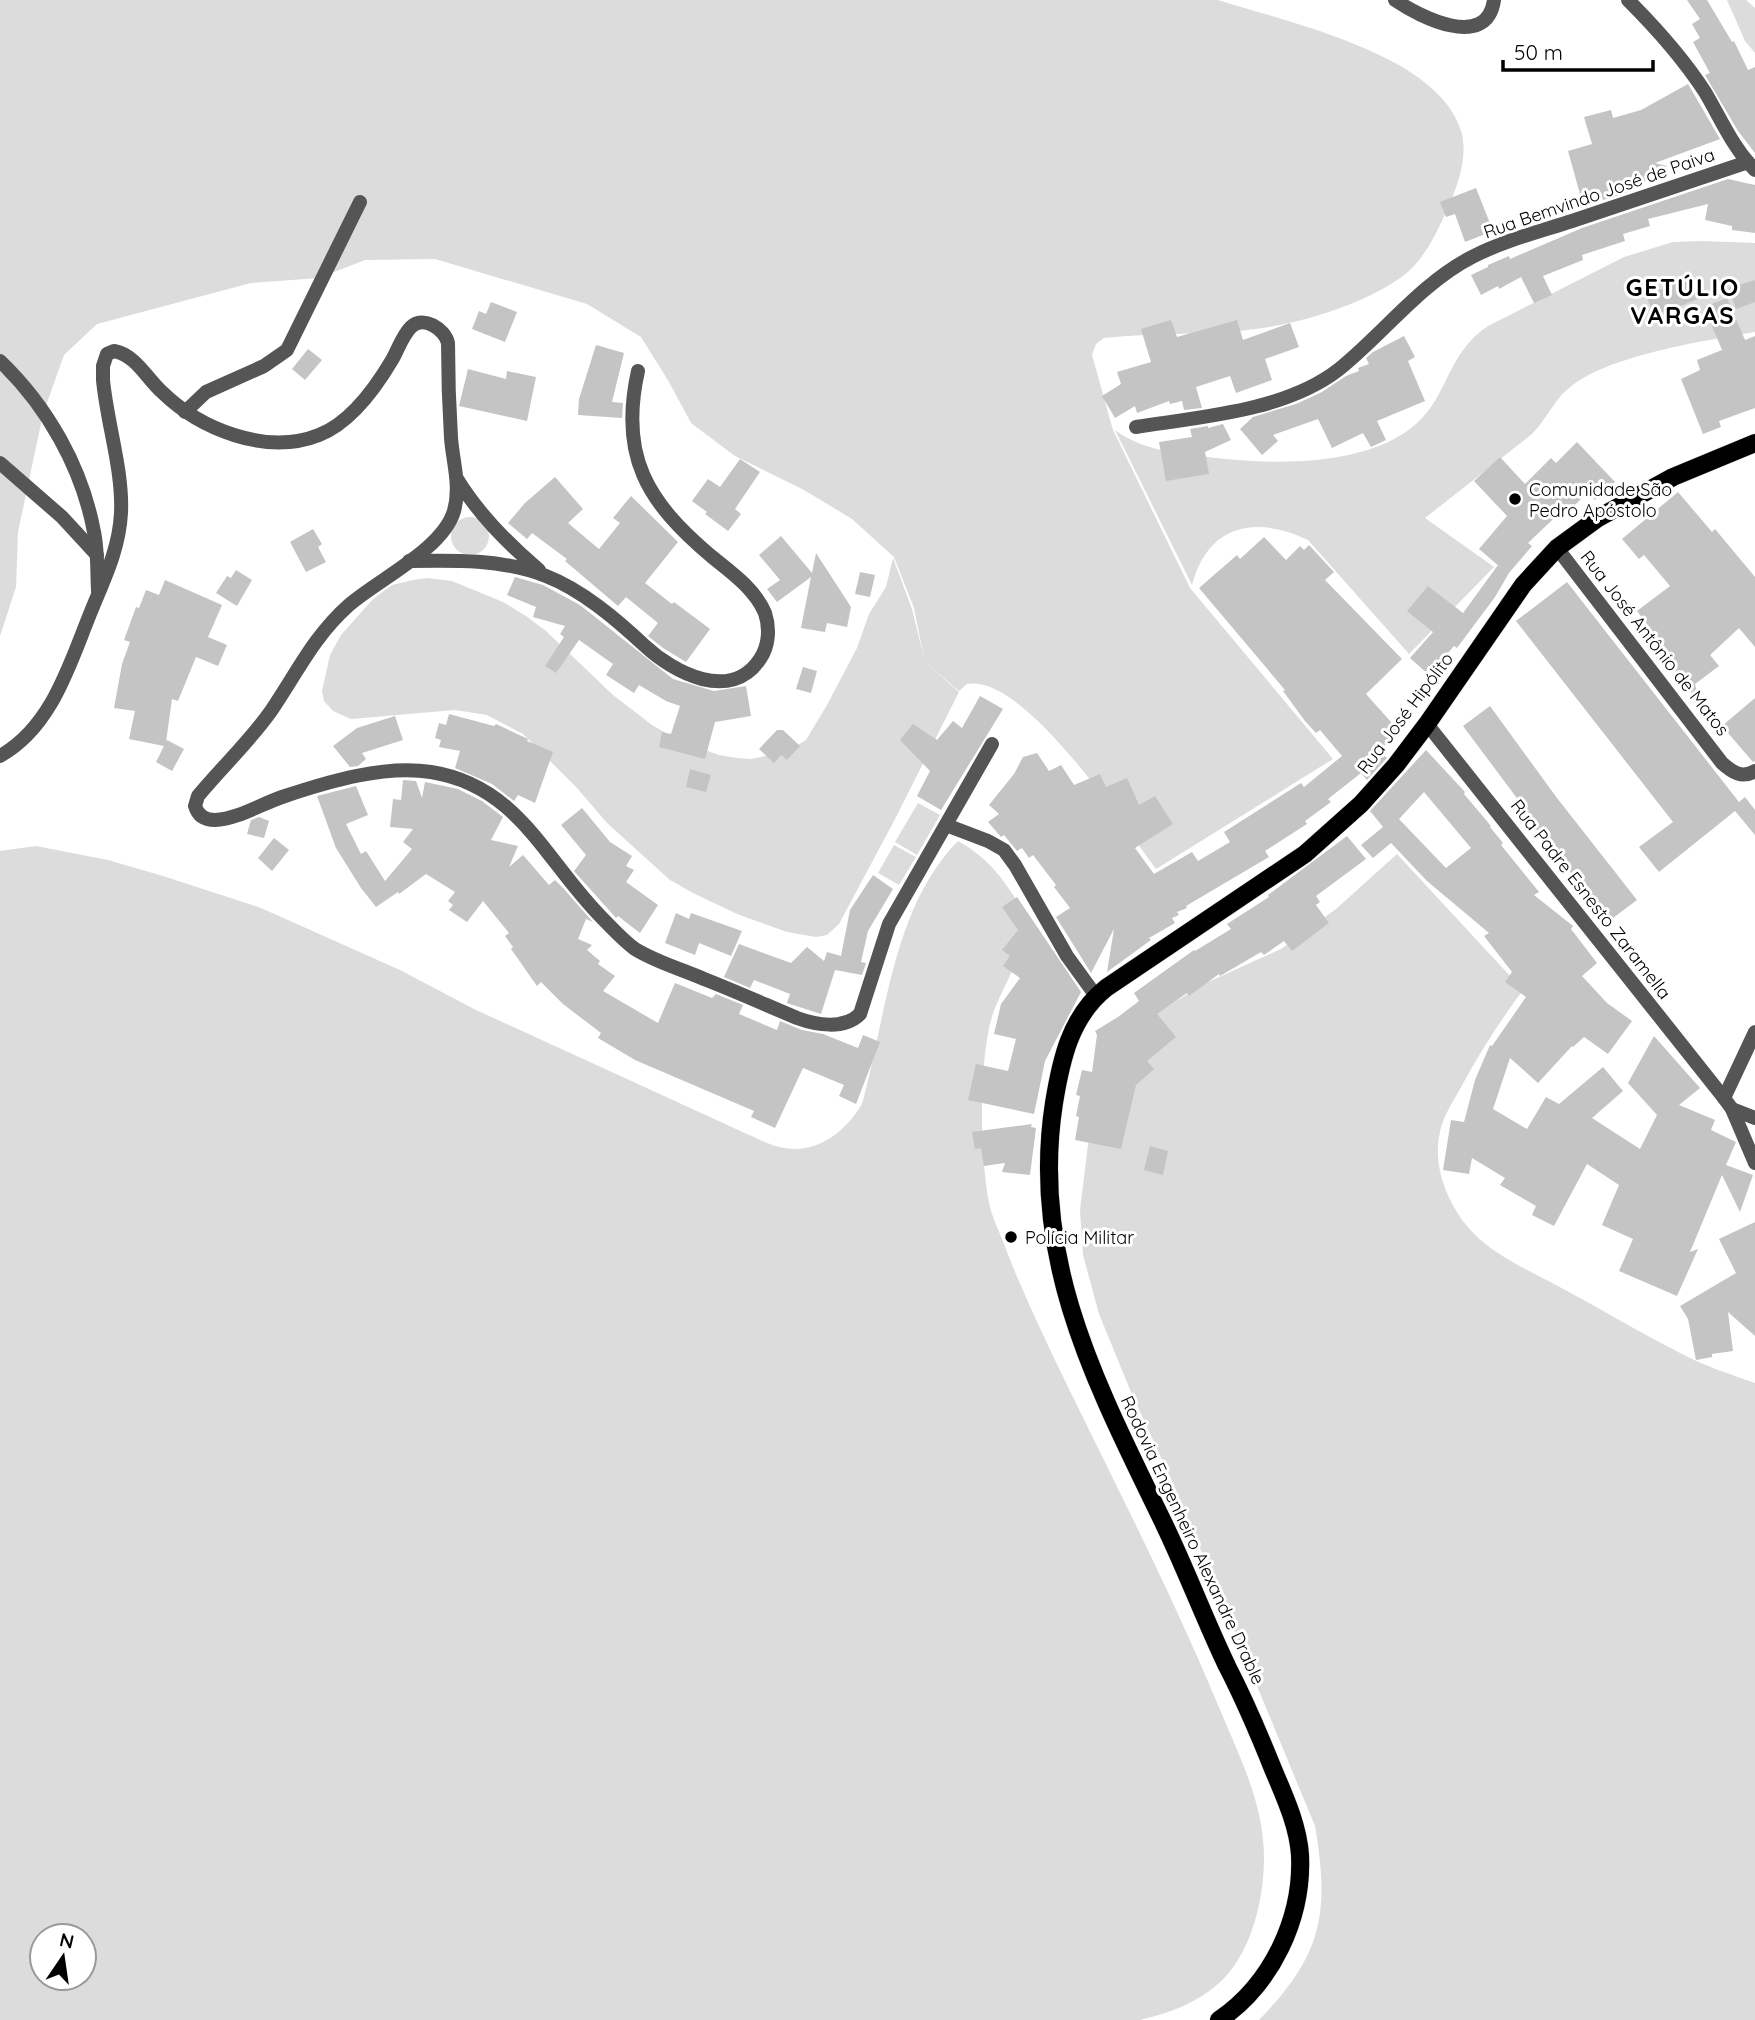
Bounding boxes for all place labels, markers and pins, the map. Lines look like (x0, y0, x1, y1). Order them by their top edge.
place label: Comunidade São Pedro Apóstolo (1529, 478, 1672, 522)
marker: Comunidade São Pedro Apóstolo (1507, 491, 1523, 507)
place label: Polícia Militar (1025, 1226, 1134, 1249)
marker: Polícia Militar (1003, 1229, 1019, 1245)

